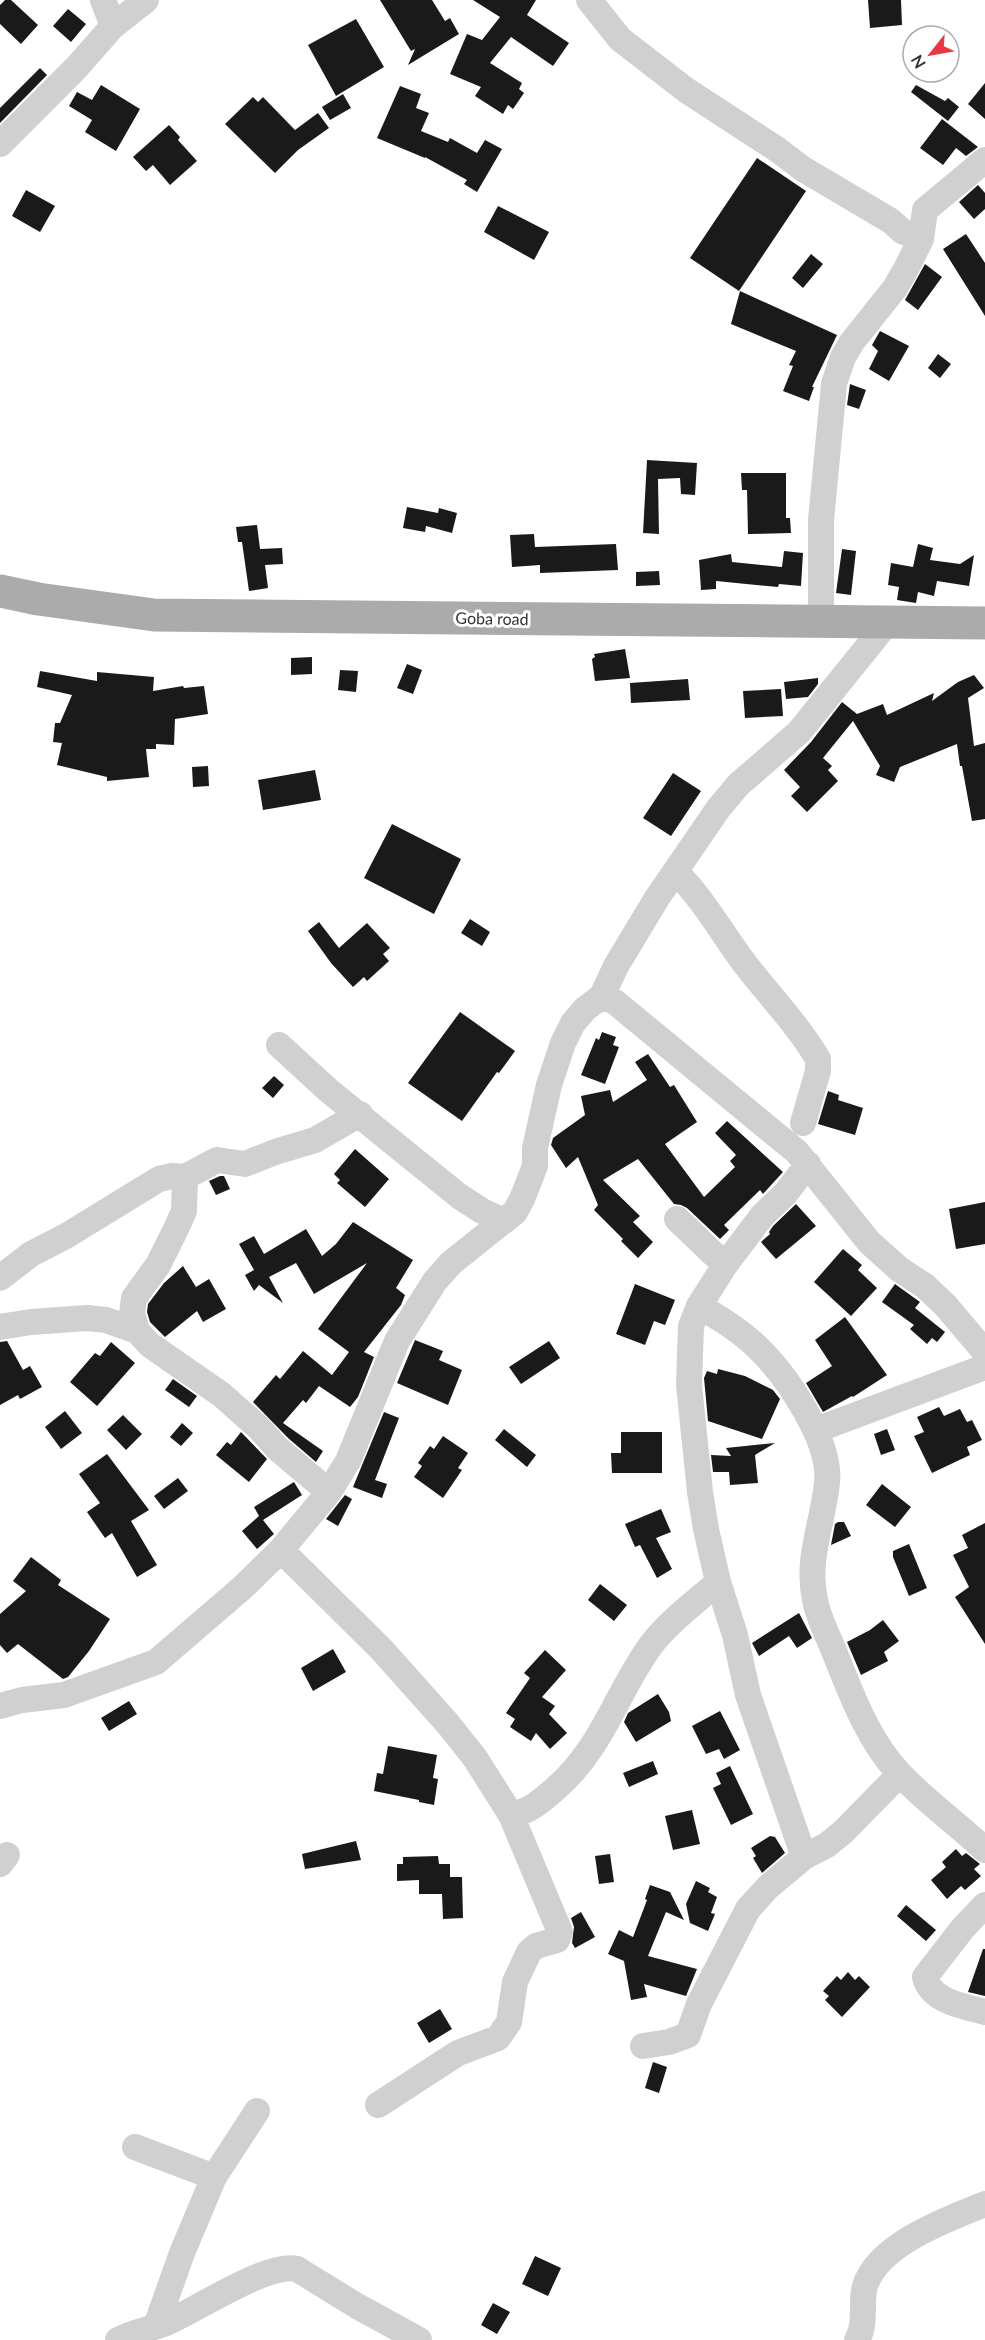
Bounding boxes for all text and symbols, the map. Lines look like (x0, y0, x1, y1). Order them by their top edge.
north arrow (901, 24, 961, 84)
text: N (906, 52, 929, 72)
street label: Goba road (455, 608, 529, 628)

